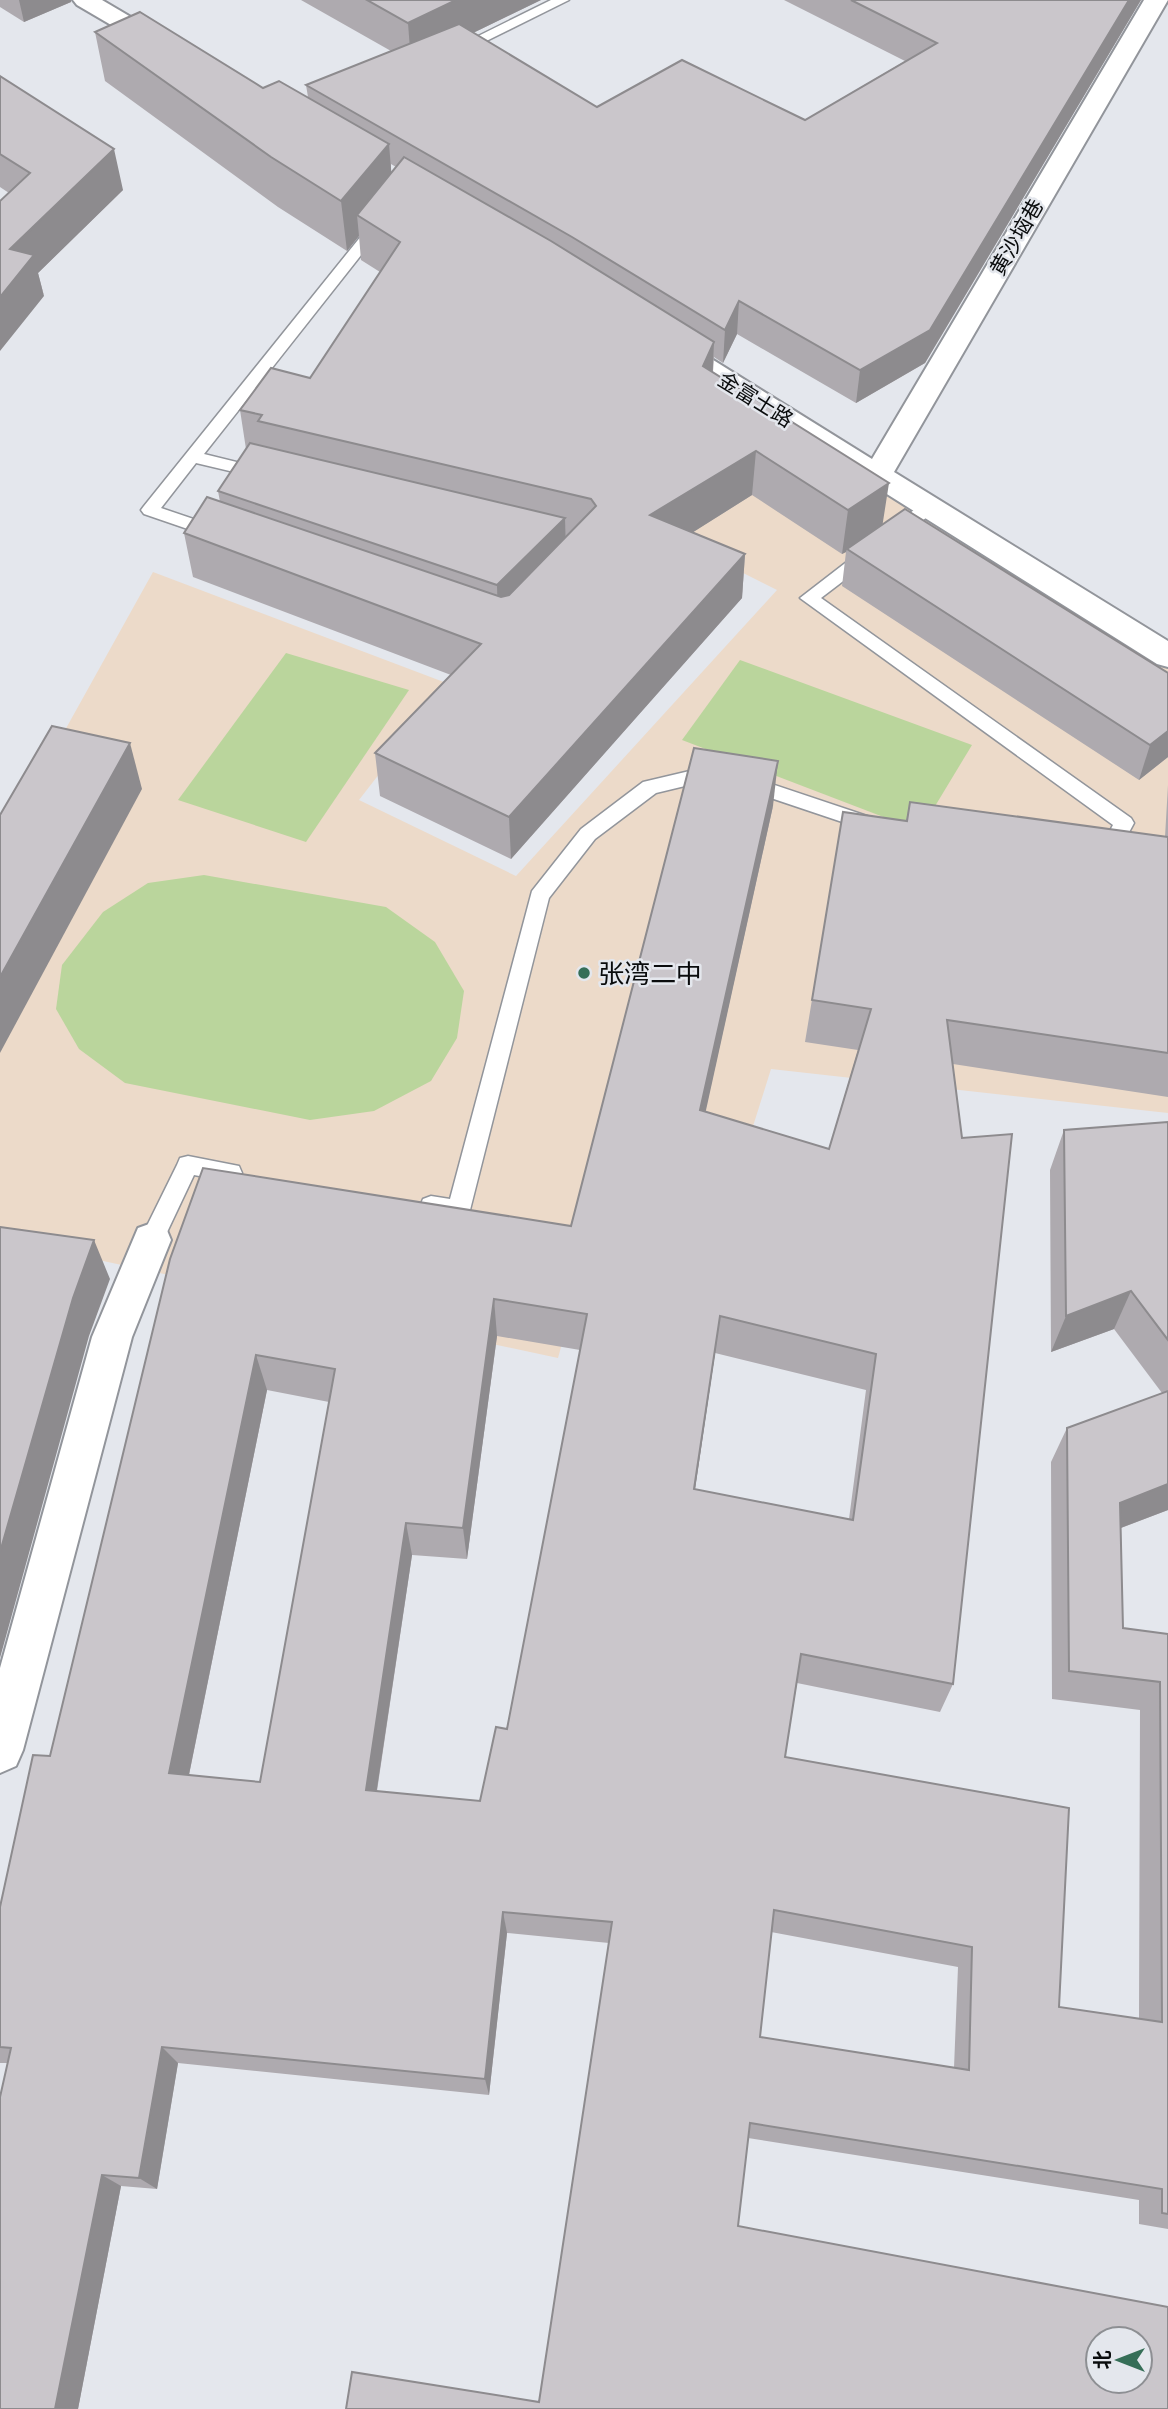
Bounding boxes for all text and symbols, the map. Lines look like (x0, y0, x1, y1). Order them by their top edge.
street label: 黄沙垴巷 (981, 193, 1051, 281)
street label: 金富士路 (712, 363, 800, 435)
place label: 张湾二中 (598, 954, 702, 993)
marker: 张湾二中 (576, 965, 592, 981)
north arrow (1084, 2325, 1154, 2395)
text: 北 (1087, 2350, 1116, 2370)

